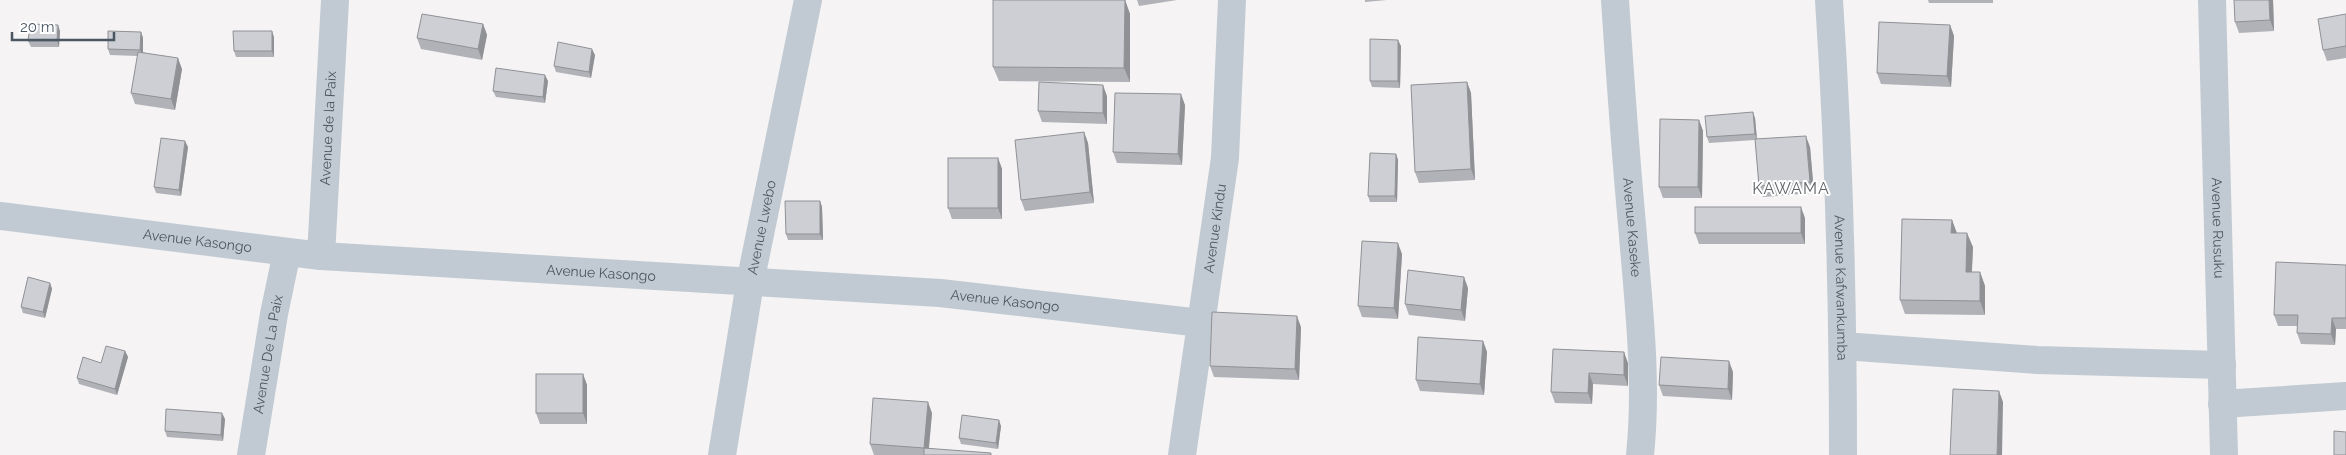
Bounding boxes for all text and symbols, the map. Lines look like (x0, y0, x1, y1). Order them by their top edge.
scale bar (12, 10, 115, 42)
text: 20 m (20, 18, 55, 36)
street label: Avenue de la Paix (317, 70, 339, 186)
street label: Avenue Kaseke (1620, 177, 1644, 278)
street label: Avenue Rusuku (2209, 177, 2227, 279)
street label: Avenue Lwebo (744, 179, 779, 276)
district label: KAWAMA (1752, 179, 1830, 198)
street label: Avenue Kindu (1200, 183, 1229, 274)
street label: Avenue Kafwankumba (1831, 215, 1850, 361)
street label: Avenue Kasongo (142, 226, 253, 255)
street label: Avenue Kasongo (546, 261, 656, 284)
street label: Avenue Kasongo (950, 286, 1060, 315)
street label: Avenue De La Paix (250, 293, 286, 415)

